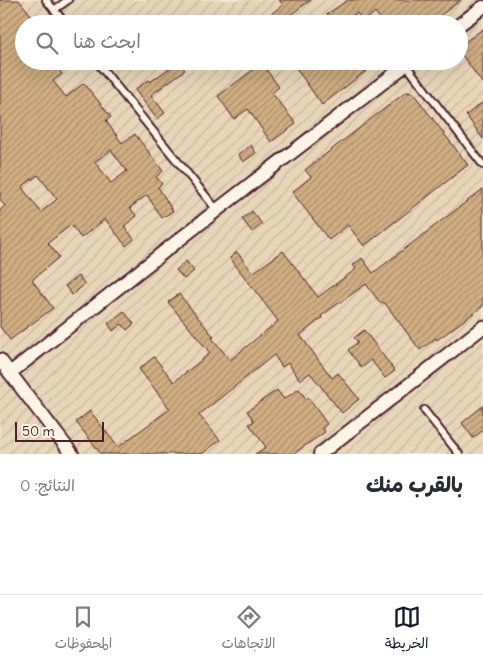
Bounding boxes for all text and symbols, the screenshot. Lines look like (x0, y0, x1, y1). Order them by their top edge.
search box (15, 15, 468, 70)
icon: search (33, 29, 61, 57)
text: ابحث هنا (73, 29, 141, 53)
scale bar (15, 419, 104, 442)
text: 50 m (22, 422, 55, 440)
text: بالقرب منك (366, 471, 463, 498)
text: النتائج: 0 (20, 475, 75, 495)
tab: المحفوظات (55, 603, 112, 656)
tab: الاتجاهات (221, 603, 276, 656)
tab: الخريطة (385, 603, 428, 656)

